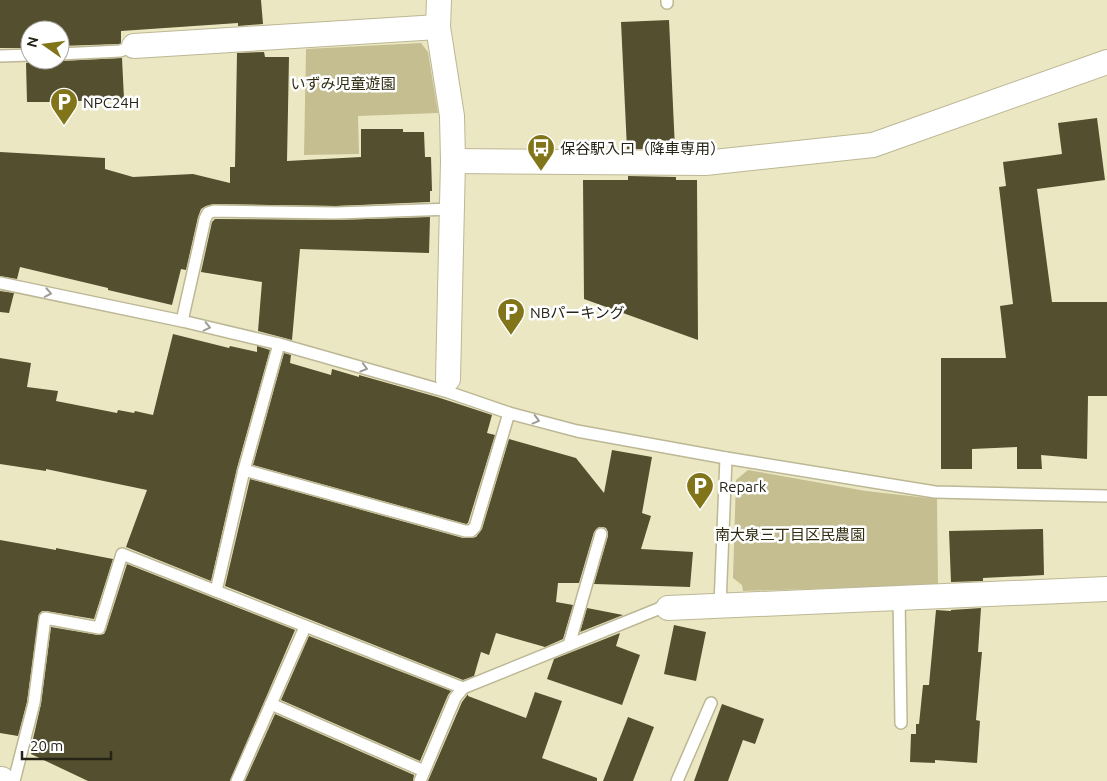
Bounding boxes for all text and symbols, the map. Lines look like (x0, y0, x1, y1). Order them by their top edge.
north arrow (20, 20, 70, 70)
text: N (23, 35, 41, 49)
park label: いずみ児童遊園 (290, 75, 396, 92)
parking icon: NPC24H (49, 87, 79, 126)
place label: NPC24H (83, 94, 139, 111)
bus stop icon: 保谷駅入口（降車専用） (526, 133, 556, 172)
place label: 保谷駅入口（降車専用） (560, 140, 725, 157)
one-way arrow (43, 288, 52, 298)
parking icon: NBパーキング (496, 297, 526, 336)
place label: NBパーキング (530, 304, 625, 321)
one-way arrow (202, 321, 211, 332)
one-way arrow (359, 363, 367, 373)
one-way arrow (532, 414, 541, 425)
parking icon: Repark (685, 471, 715, 510)
place label: Repark (719, 478, 767, 495)
park label: 南大泉三丁目区民農園 (715, 526, 865, 543)
scale bar (22, 728, 111, 760)
text: 20 m (30, 737, 63, 754)

